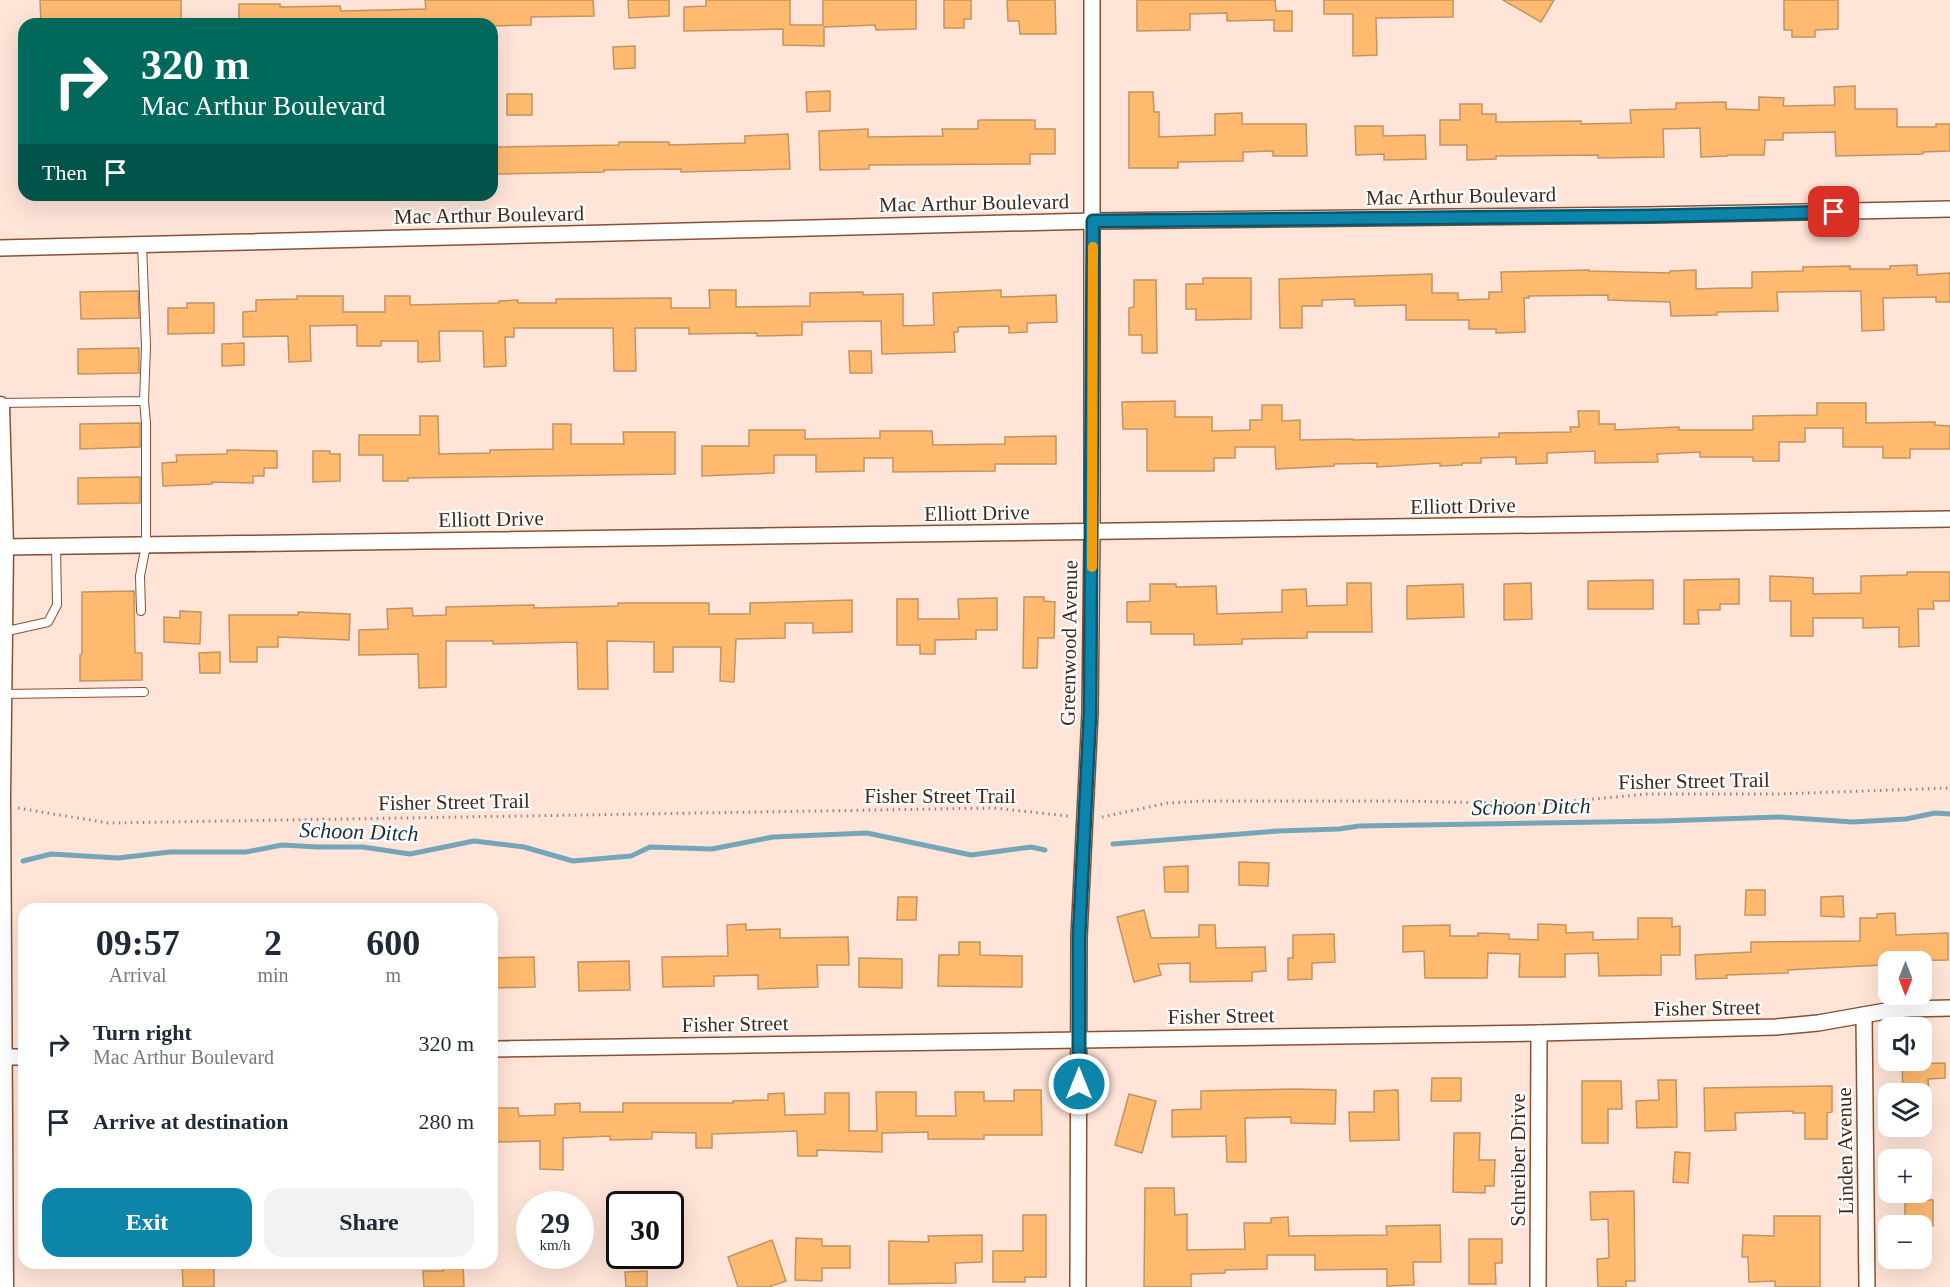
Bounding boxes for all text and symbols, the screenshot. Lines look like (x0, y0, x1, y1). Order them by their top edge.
icon: right (42, 42, 120, 120)
text: 320 m (141, 42, 250, 88)
text: Mac Arthur Boulevard (141, 91, 385, 121)
icon: arrive (99, 156, 132, 189)
text: Then (42, 160, 87, 185)
street label: Mac Arthur Boulevard (1366, 182, 1557, 210)
pin (1808, 186, 1859, 237)
street label: Mac Arthur Boulevard (879, 189, 1070, 217)
icon: arrive (1817, 195, 1850, 228)
street label: Mac Arthur Boulevard (394, 201, 585, 229)
street label: Elliott Drive (1410, 493, 1516, 519)
street label: Elliott Drive (924, 500, 1030, 526)
street label: Elliott Drive (438, 506, 544, 532)
street label: Greenwood Avenue (1056, 560, 1082, 726)
street label: Fisher Street Trail (1618, 768, 1770, 794)
street label: Fisher Street Trail (864, 784, 1016, 808)
street label: Fisher Street Trail (378, 789, 530, 815)
water label: Schoon Ditch (1471, 793, 1591, 820)
water label: Schoon Ditch (299, 817, 419, 846)
text: 09:57 (96, 923, 180, 963)
text: 2 (264, 923, 282, 963)
text: 600 (366, 923, 420, 963)
north arrow (1878, 951, 1932, 1005)
map controls (1878, 951, 1932, 1269)
text: Arrival (109, 964, 167, 986)
text: min (257, 964, 289, 986)
text: m (386, 964, 401, 986)
street label: Fisher Street (1653, 995, 1761, 1021)
street label: Fisher Street (1167, 1003, 1275, 1029)
street label: Fisher Street (681, 1011, 789, 1037)
button: sound (1878, 1017, 1932, 1071)
text: Turn right (93, 1020, 192, 1045)
icon: right (42, 1028, 75, 1061)
text: 320 m (418, 1031, 474, 1056)
text: Mac Arthur Boulevard (93, 1046, 274, 1068)
position arrow (1047, 1052, 1111, 1116)
button: layers (1878, 1083, 1932, 1137)
street label: Linden Avenue (1832, 1087, 1858, 1215)
street label: Schreiber Drive (1506, 1093, 1530, 1227)
icon: arrive (42, 1106, 75, 1139)
text: Arrive at destination (93, 1109, 289, 1134)
text: 280 m (418, 1109, 474, 1134)
button: + (1878, 1149, 1932, 1203)
button: Exit (42, 1188, 252, 1257)
button: Share (264, 1188, 474, 1257)
speed limit sign: 30 (606, 1191, 684, 1269)
text: 29 (540, 1206, 570, 1239)
button: − (1878, 1215, 1932, 1269)
text: km/h (540, 1237, 570, 1253)

